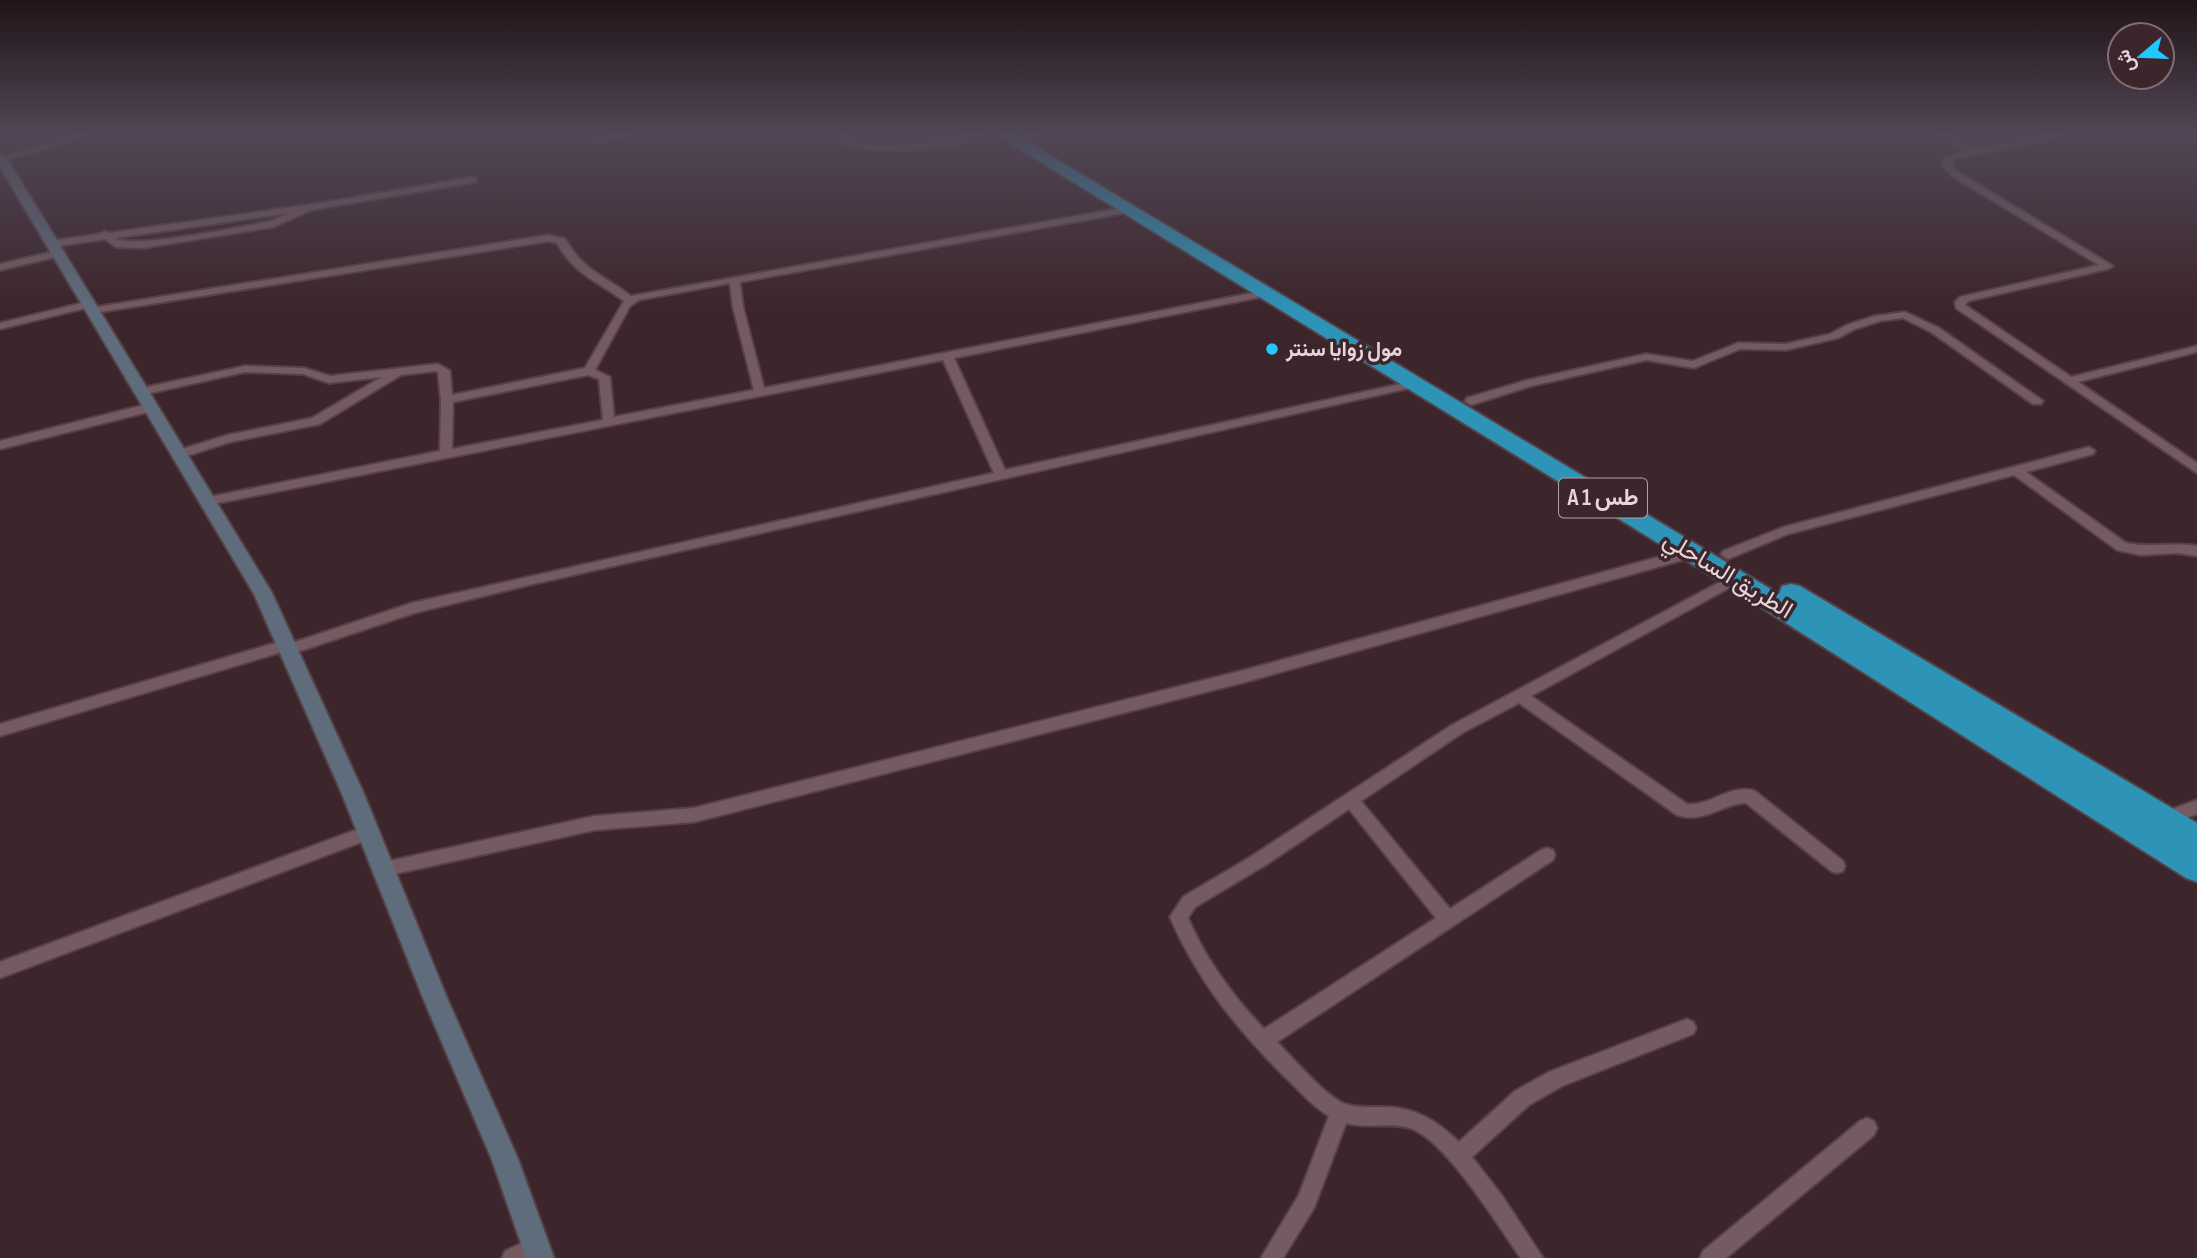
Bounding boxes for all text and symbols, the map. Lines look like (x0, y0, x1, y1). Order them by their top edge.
north arrow (2106, 21, 2176, 91)
text: ش (2112, 46, 2141, 76)
place label: مول زوايا سنتر (1285, 337, 1402, 362)
marker: مول زوايا سنتر (1264, 341, 1280, 357)
road number: A 1 طس (1559, 478, 1647, 518)
street label: الطريق الساحلي (1656, 525, 1798, 628)

